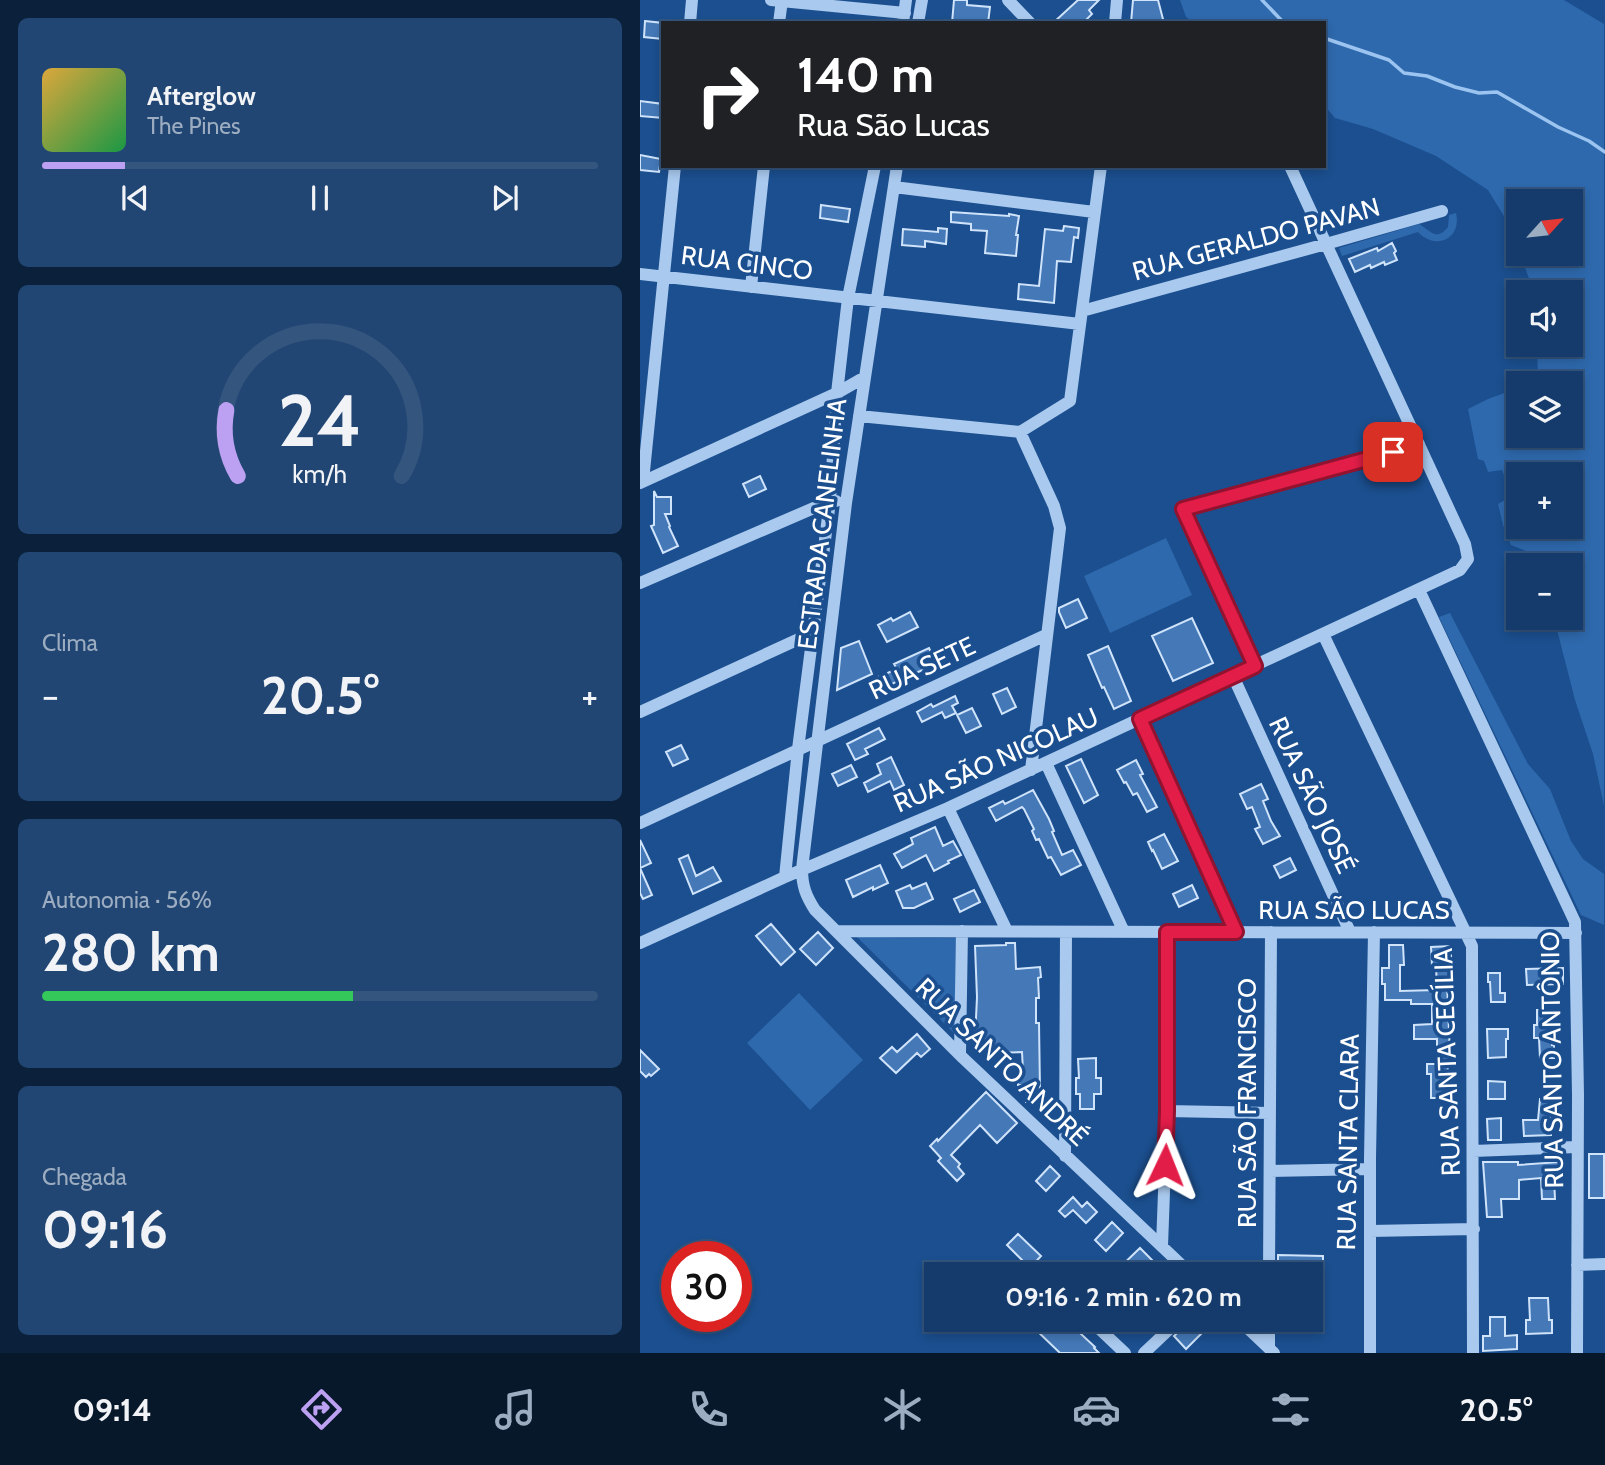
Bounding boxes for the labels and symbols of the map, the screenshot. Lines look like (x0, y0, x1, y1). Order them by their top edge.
north arrow (1506, 189, 1583, 266)
street label: RUA GERALDO PAVAN (1129, 191, 1383, 287)
street label: RUA CINCO (679, 239, 815, 287)
street label: ESTRADA CANELINHA (791, 397, 853, 651)
pin (1363, 422, 1423, 482)
street label: RUA SETE (864, 629, 980, 707)
street label: RUA SÃO NICOLAU (889, 700, 1103, 820)
street label: RUA SÃO JOSÉ (1262, 712, 1362, 878)
street label: RUA SÃO LUCAS (1258, 894, 1450, 926)
street label: RUA SANTO ANTÔNIO (1534, 931, 1570, 1189)
street label: RUA SANTA CECÍLIA (1427, 947, 1467, 1177)
street label: RUA SANTO ANDRÉ (909, 971, 1095, 1153)
street label: RUA SÃO FRANCISCO (1231, 978, 1263, 1228)
street label: RUA SANTA CLARA (1330, 1033, 1366, 1251)
position arrow (1128, 1128, 1202, 1202)
speed limit sign: 30 (661, 1241, 752, 1332)

